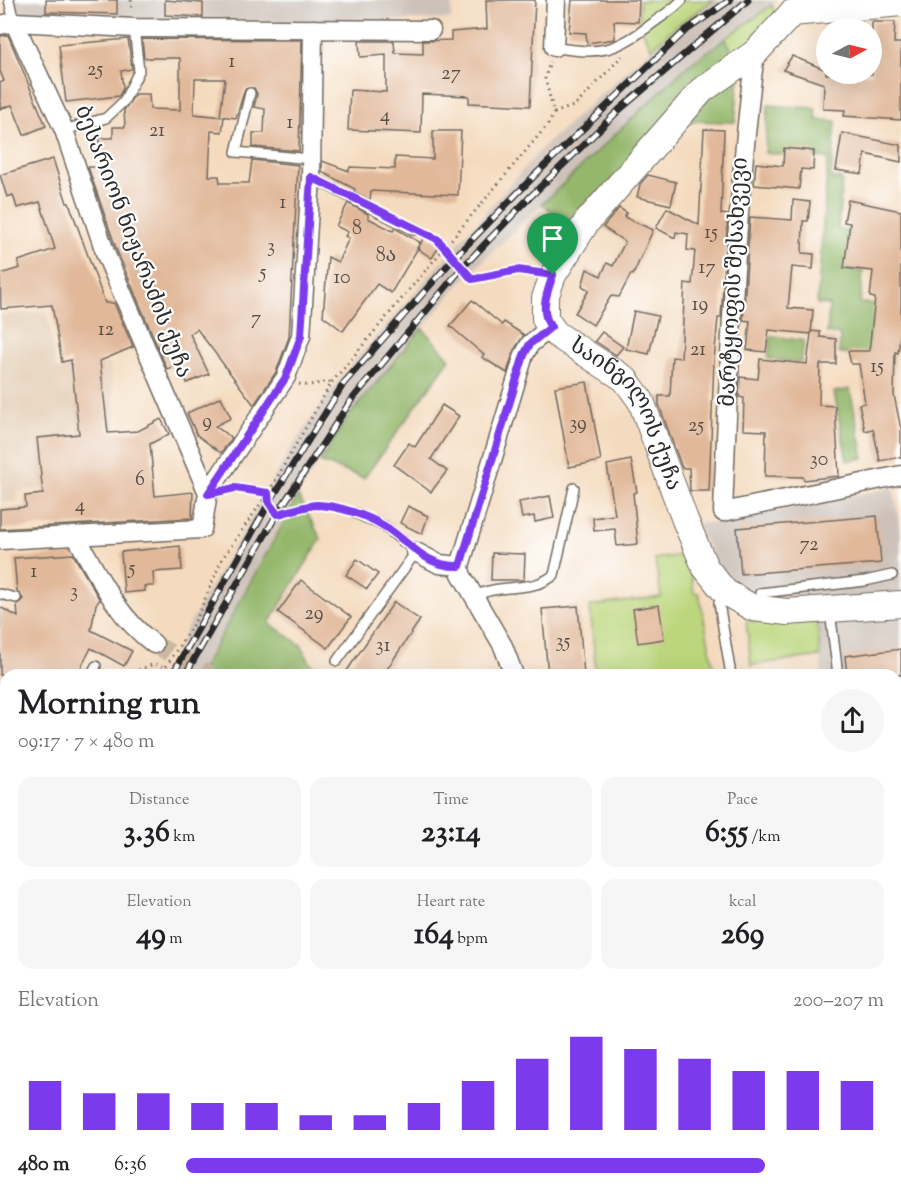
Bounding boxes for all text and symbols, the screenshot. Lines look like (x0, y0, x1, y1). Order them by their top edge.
north arrow (816, 18, 882, 84)
map controls (816, 18, 882, 84)
house number: 1 (229, 48, 236, 77)
house number: 25 (87, 56, 103, 85)
house number: 27 (441, 60, 461, 89)
street label: ბესარიონ ნიჟარაძის ქუჩა (65, 101, 199, 383)
house number: 4 (380, 102, 390, 131)
house number: 1 (287, 109, 294, 138)
house number: 21 (149, 117, 165, 146)
street label: მარტყოფის შესახვევი (712, 156, 758, 408)
house number: 1 (280, 189, 287, 218)
pin (527, 213, 578, 275)
house number: 8 (352, 215, 362, 244)
house number: 15 (704, 219, 718, 248)
icon: arrive (536, 222, 569, 255)
house number: 3 (267, 233, 275, 262)
house number: 8ა (376, 242, 396, 271)
house number: 17 (699, 254, 715, 283)
house number: 5 (259, 259, 267, 288)
house number: 10 (333, 264, 351, 293)
house number: 19 (692, 291, 708, 320)
house number: 7 (251, 305, 261, 334)
house number: 12 (98, 316, 114, 345)
street label: საინგილოს ქუჩა (563, 331, 689, 495)
house number: 21 (690, 336, 706, 365)
house number: 15 (870, 353, 884, 382)
house number: 9 (202, 408, 212, 437)
house number: 39 (569, 410, 587, 439)
house number: 25 (688, 412, 704, 441)
house number: 30 (810, 446, 828, 475)
house number: 6 (135, 466, 145, 495)
house number: 4 (75, 492, 85, 521)
house number: 72 (799, 531, 819, 560)
house number: 5 (128, 555, 136, 584)
house number: 1 (31, 558, 38, 587)
house number: 3 (70, 578, 78, 607)
house number: 29 (304, 600, 324, 629)
house number: 35 (556, 628, 571, 657)
house number: 31 (376, 632, 391, 661)
text: Morning run (18, 681, 200, 729)
button: share (821, 689, 884, 752)
text: 09:17 · 7 × 480 m (18, 728, 154, 757)
text: Distance (129, 789, 190, 812)
text: Time (433, 789, 469, 812)
text: Pace (727, 789, 758, 812)
text: 3.36 (123, 812, 170, 855)
text: 23:14 (421, 812, 481, 855)
text: 6:55 (705, 812, 748, 855)
text: km (170, 826, 195, 849)
text: /km (748, 826, 780, 849)
text: Elevation (127, 891, 192, 914)
text: Heart rate (417, 891, 485, 914)
text: kcal (729, 891, 756, 914)
text: 49 (136, 914, 166, 957)
text: 164 (414, 914, 454, 957)
text: 269 (721, 914, 764, 957)
text: m (166, 928, 182, 951)
text: bpm (454, 928, 488, 951)
text: Elevation (18, 987, 99, 1016)
text: 200–207 m (793, 987, 884, 1016)
text: 480 m (18, 1151, 69, 1180)
text: 6:36 (114, 1151, 147, 1180)

